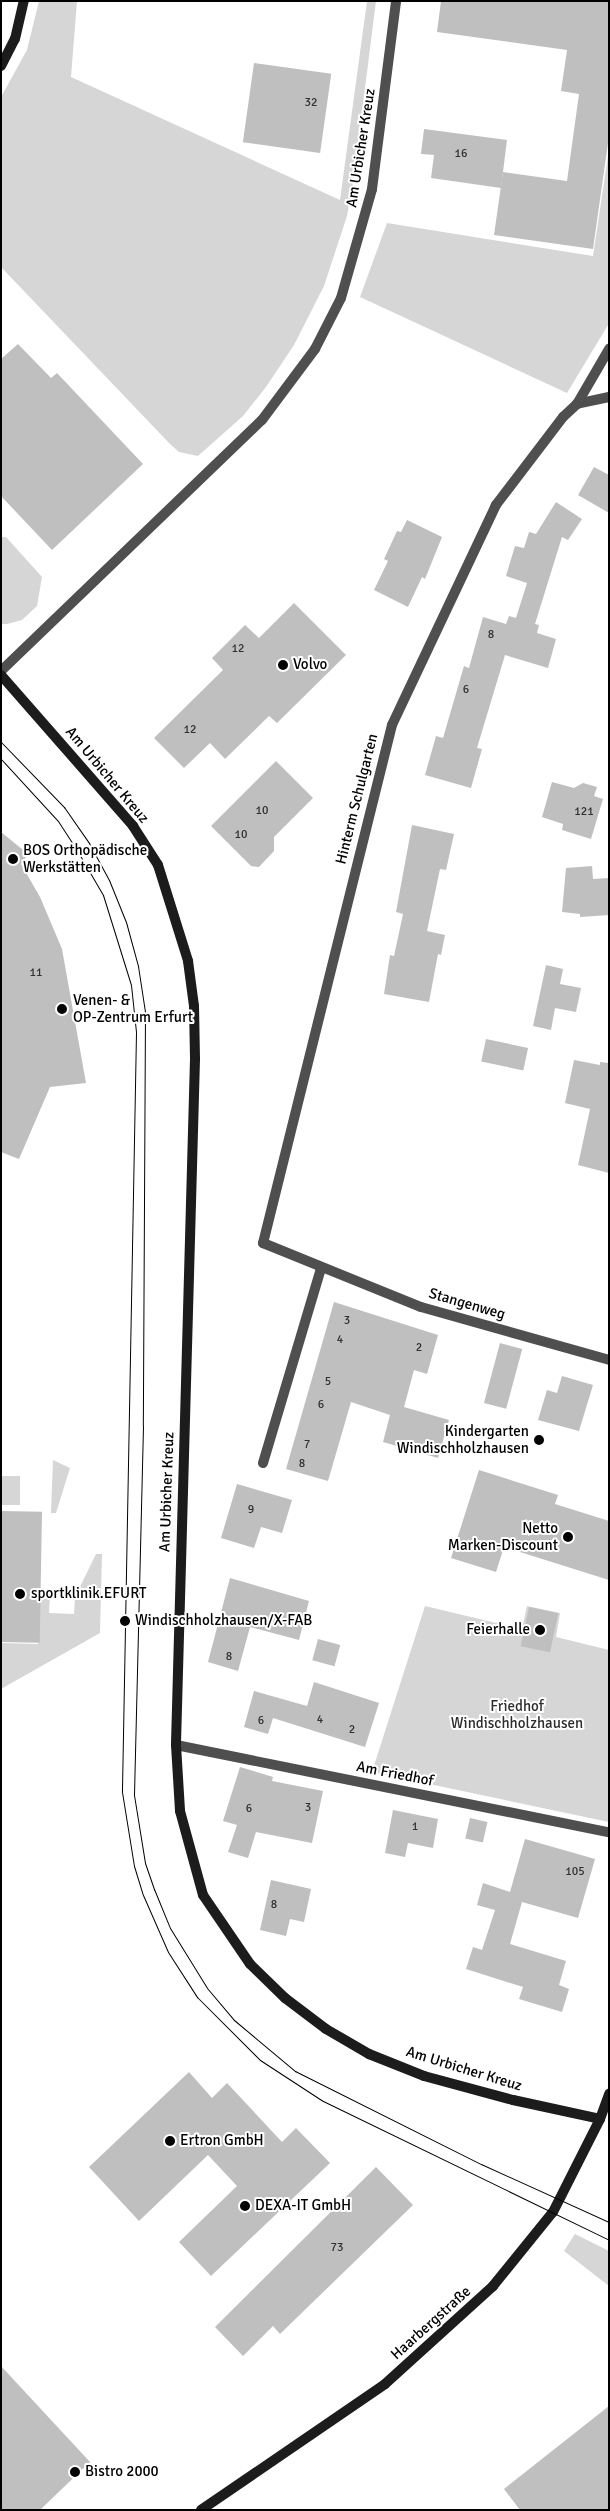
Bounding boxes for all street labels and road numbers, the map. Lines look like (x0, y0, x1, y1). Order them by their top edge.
street label: Am Urbicher Kreuz (343, 87, 379, 209)
street label: Am Urbicher Kreuz (62, 723, 152, 827)
street label: Hinterm Schulgarten (332, 732, 382, 866)
street label: Stangenweg (427, 1284, 507, 1324)
street label: Am Urbicher Kreuz (156, 1432, 178, 1552)
street label: Am Friedhof (355, 1758, 435, 1790)
street label: Am Urbicher Kreuz (404, 2043, 524, 2095)
street label: Haarbergstraße (387, 2282, 475, 2364)

